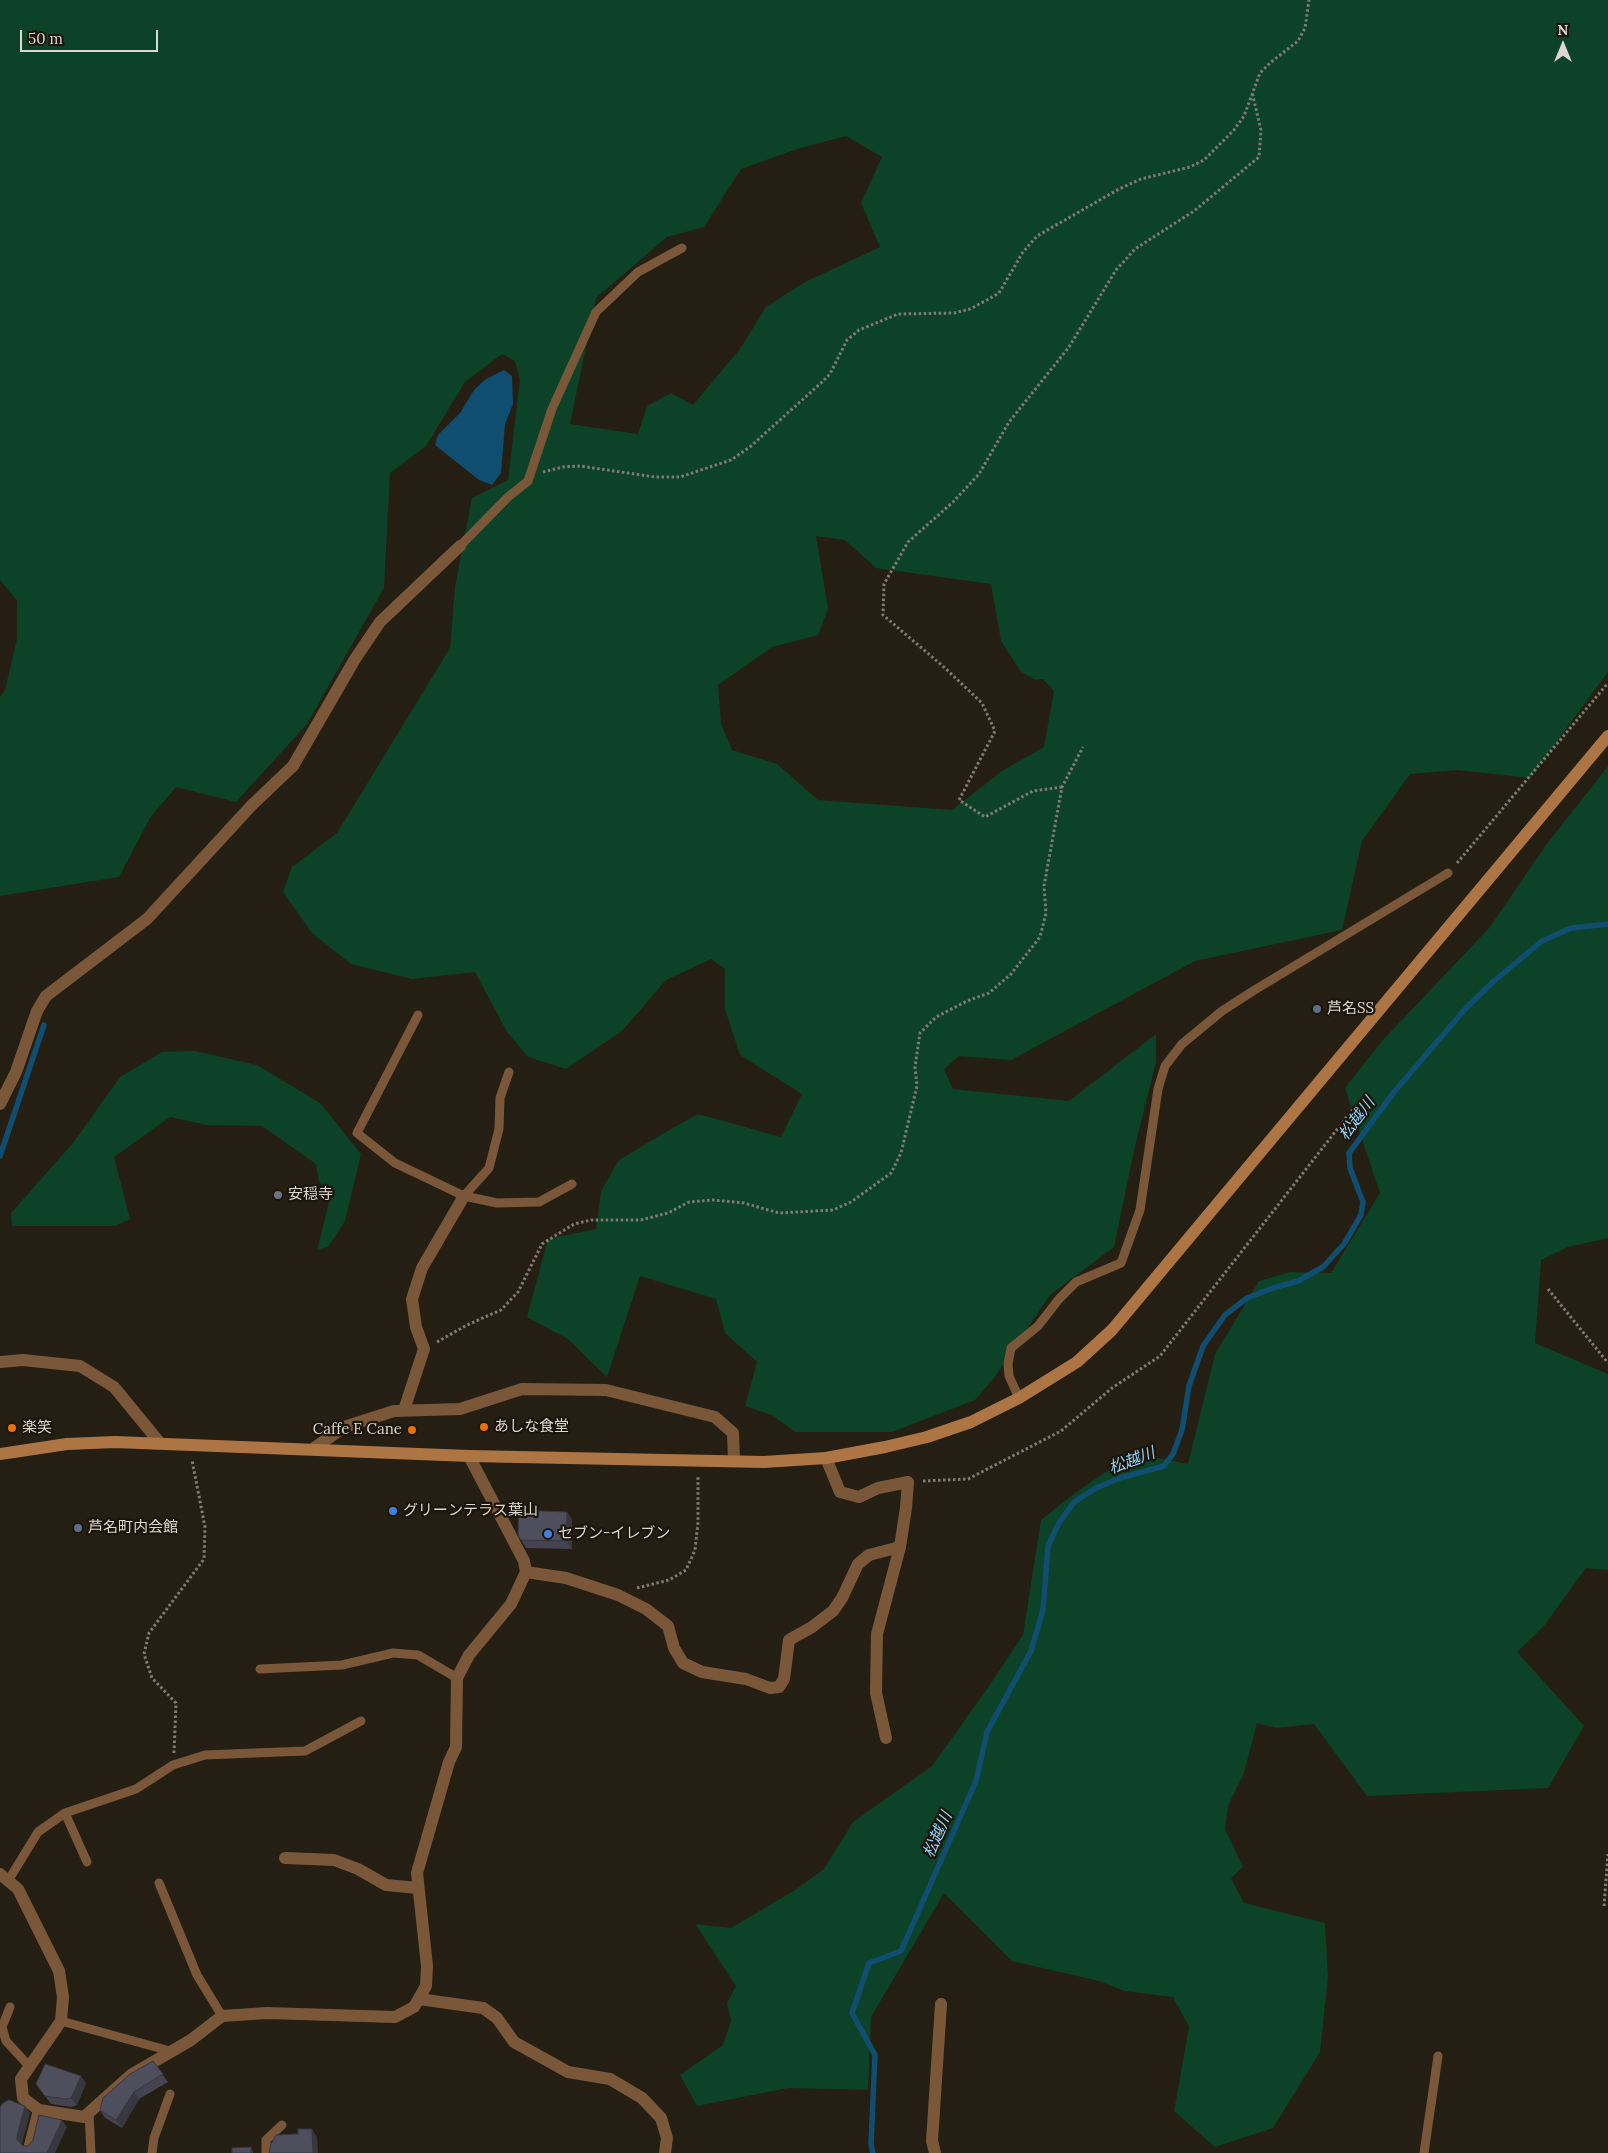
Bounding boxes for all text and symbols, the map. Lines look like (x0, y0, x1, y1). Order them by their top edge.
scale bar (22, 20, 160, 52)
north arrow (1538, 20, 1588, 70)
text: N (1558, 21, 1568, 39)
text: 50 m (28, 29, 63, 48)
place label: 芦名SS (1327, 1000, 1374, 1018)
marker: 芦名SS (1311, 1003, 1323, 1015)
water label: 松越川 (1335, 1094, 1379, 1144)
place label: 安穏寺 (288, 1186, 333, 1204)
marker: 安穏寺 (272, 1189, 284, 1201)
place label: あしな食堂 (494, 1418, 569, 1436)
place label: 楽笑 (22, 1419, 52, 1437)
place label: Caffe E Cane (313, 1421, 402, 1439)
marker: あしな食堂 (478, 1421, 490, 1433)
marker: 楽笑 (6, 1422, 18, 1434)
marker: Caffe E Cane (406, 1424, 418, 1436)
water label: 松越川 (1106, 1443, 1158, 1479)
place label: グリーンテラス葉山 (403, 1502, 538, 1520)
marker: グリーンテラス葉山 (387, 1505, 399, 1517)
place label: 芦名町内会館 (88, 1519, 178, 1537)
marker: 芦名町内会館 (72, 1522, 84, 1534)
place label: セブン-イレブン (558, 1525, 670, 1543)
marker: セブン-イレブン (542, 1528, 554, 1540)
water label: 松越川 (919, 1809, 957, 1861)

